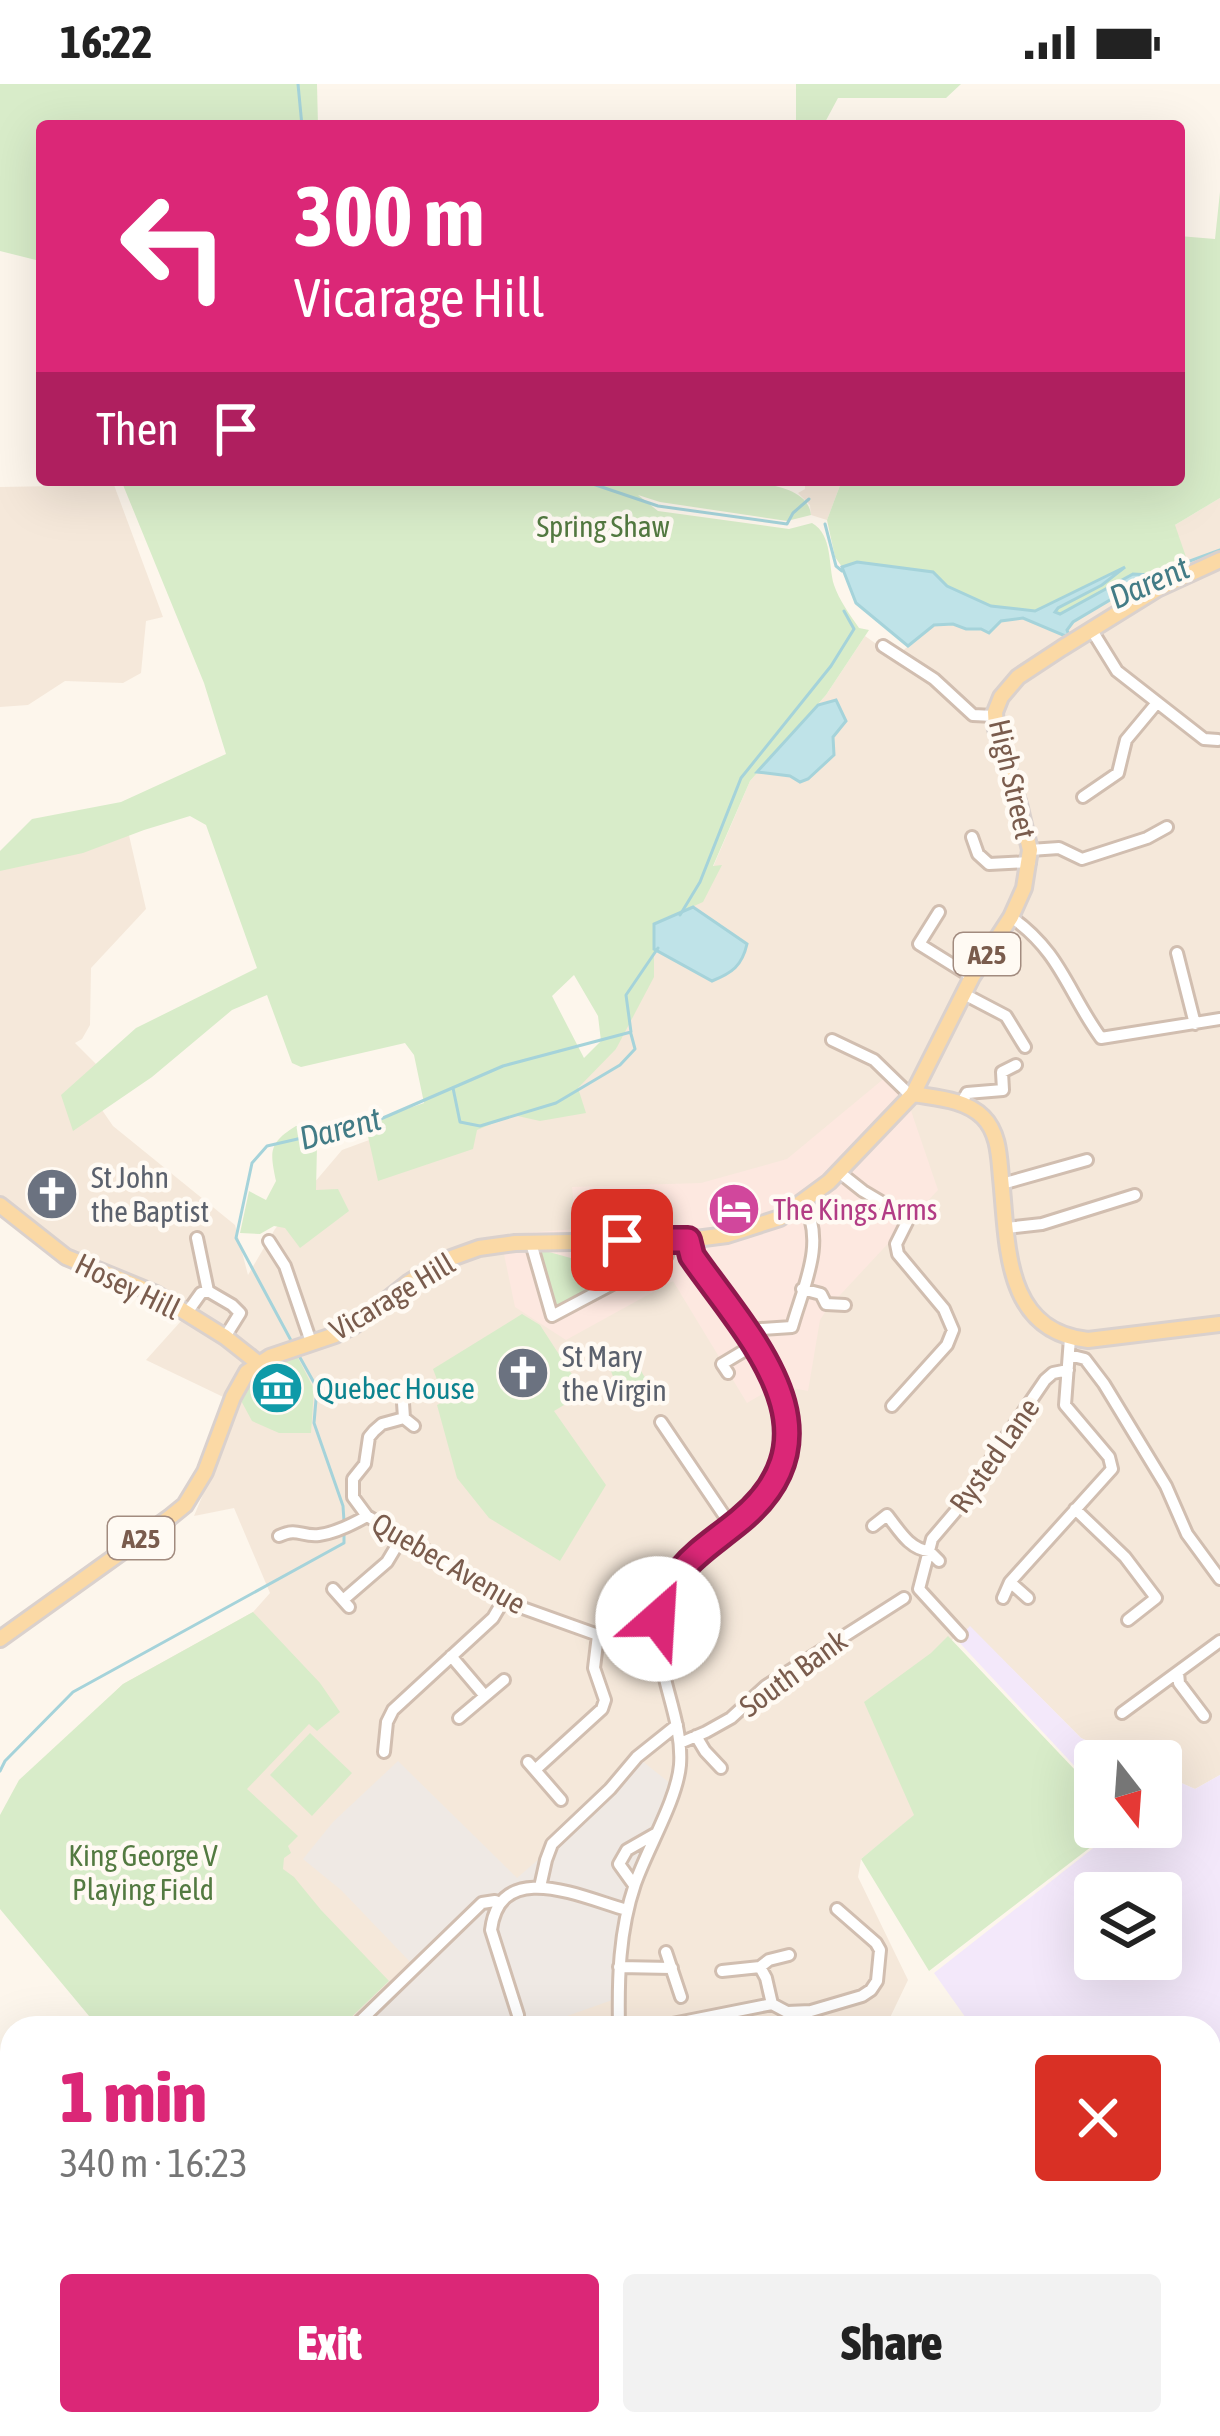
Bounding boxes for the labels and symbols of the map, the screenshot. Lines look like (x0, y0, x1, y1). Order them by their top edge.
park label: Spring Shaw (536, 509, 670, 543)
water label: Darent (1103, 548, 1195, 616)
street label: High Street (983, 716, 1043, 842)
road number: A25 (954, 933, 1020, 975)
water label: Darent (295, 1099, 386, 1157)
place label: St John the Baptist (91, 1160, 209, 1228)
church icon: St John the Baptist (24, 1166, 80, 1222)
hotel icon: The Kings Arms (706, 1181, 762, 1237)
pin (571, 1189, 673, 1291)
place label: The Kings Arms (773, 1192, 937, 1226)
street label: Hosey Hill (70, 1246, 186, 1326)
street label: Vicarage Hill (324, 1246, 460, 1346)
place label: St Mary the Virgin (562, 1339, 667, 1407)
church icon: St Mary the Virgin (495, 1345, 551, 1401)
museum icon: Quebec House (249, 1360, 305, 1416)
place label: Quebec House (316, 1371, 475, 1405)
street label: Rysted Lane (942, 1391, 1046, 1519)
street label: Quebec Avenue (366, 1505, 532, 1621)
road number: A25 (108, 1517, 174, 1559)
position arrow (595, 1556, 721, 1682)
street label: South Bank (733, 1623, 853, 1723)
north arrow (1074, 1740, 1182, 1848)
park label: King George V Playing Field (68, 1838, 218, 1906)

